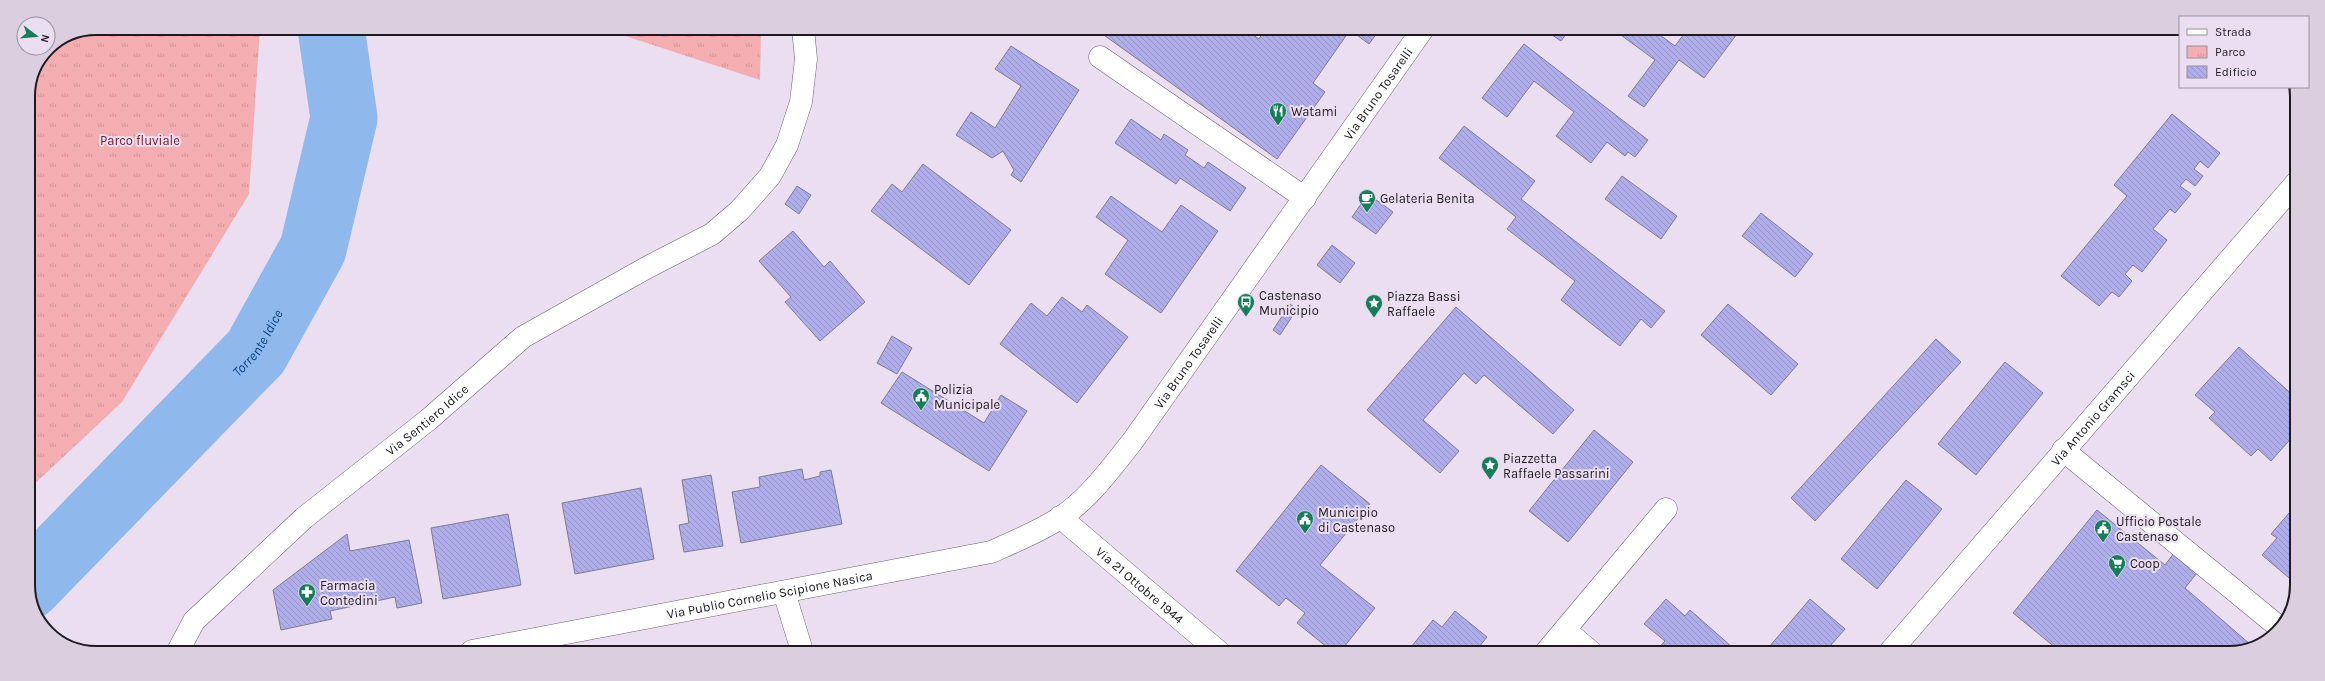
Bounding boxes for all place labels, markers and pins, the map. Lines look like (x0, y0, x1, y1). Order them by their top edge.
restaurant icon: Watami (1268, 101, 1288, 126)
place label: Watami (1291, 104, 1337, 119)
cafe icon: Gelateria Benita (1357, 188, 1377, 213)
place label: Gelateria Benita (1380, 191, 1475, 206)
place label: Castenaso Municipio (1259, 288, 1321, 318)
place label: Piazza Bassi Raffaele (1387, 289, 1461, 319)
bus stop icon: Castenaso Municipio (1236, 292, 1256, 317)
place icon: Piazza Bassi Raffaele (1364, 293, 1384, 318)
place label: Polizia Municipale (934, 382, 1001, 412)
public building icon: Polizia Municipale (911, 386, 931, 411)
place label: Piazzetta Raffaele Passarini (1503, 451, 1610, 481)
place icon: Piazzetta Raffaele Passarini (1480, 455, 1500, 480)
place label: Municipio di Castenaso (1318, 505, 1395, 535)
public building icon: Municipio di Castenaso (1295, 509, 1315, 534)
place label: Ufficio Postale Castenaso (2116, 514, 2202, 544)
public building icon: Ufficio Postale Castenaso (2093, 518, 2113, 543)
supermarket icon: Coop (2107, 553, 2127, 578)
place label: Coop (2130, 556, 2160, 571)
place label: Farmacia Contedini (320, 578, 378, 608)
pharmacy icon: Farmacia Contedini (297, 582, 317, 607)

